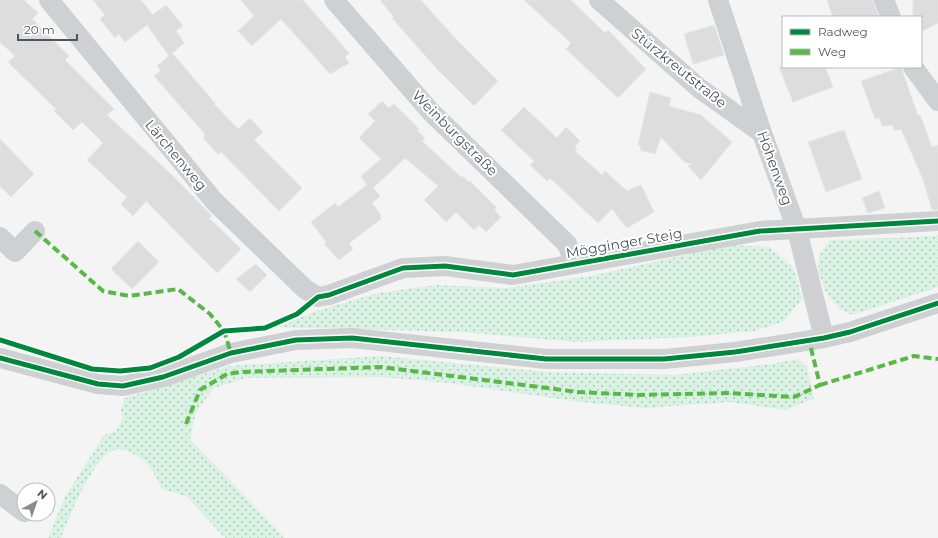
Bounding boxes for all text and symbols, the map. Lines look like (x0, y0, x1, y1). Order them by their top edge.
scale bar (18, 16, 77, 42)
legend (782, 16, 922, 68)
text: 20 m (24, 22, 55, 37)
street label: Stürzkreutstraße (628, 24, 730, 112)
text: Radweg (818, 24, 868, 39)
text: Weg (818, 44, 846, 59)
street label: Weinburgstraße (408, 86, 502, 180)
street label: Lärchenweg (141, 116, 211, 194)
street label: Höhenweg (753, 128, 797, 208)
street label: Mögginger Steig (564, 224, 684, 262)
north arrow (16, 482, 56, 522)
text: N (35, 486, 50, 503)

